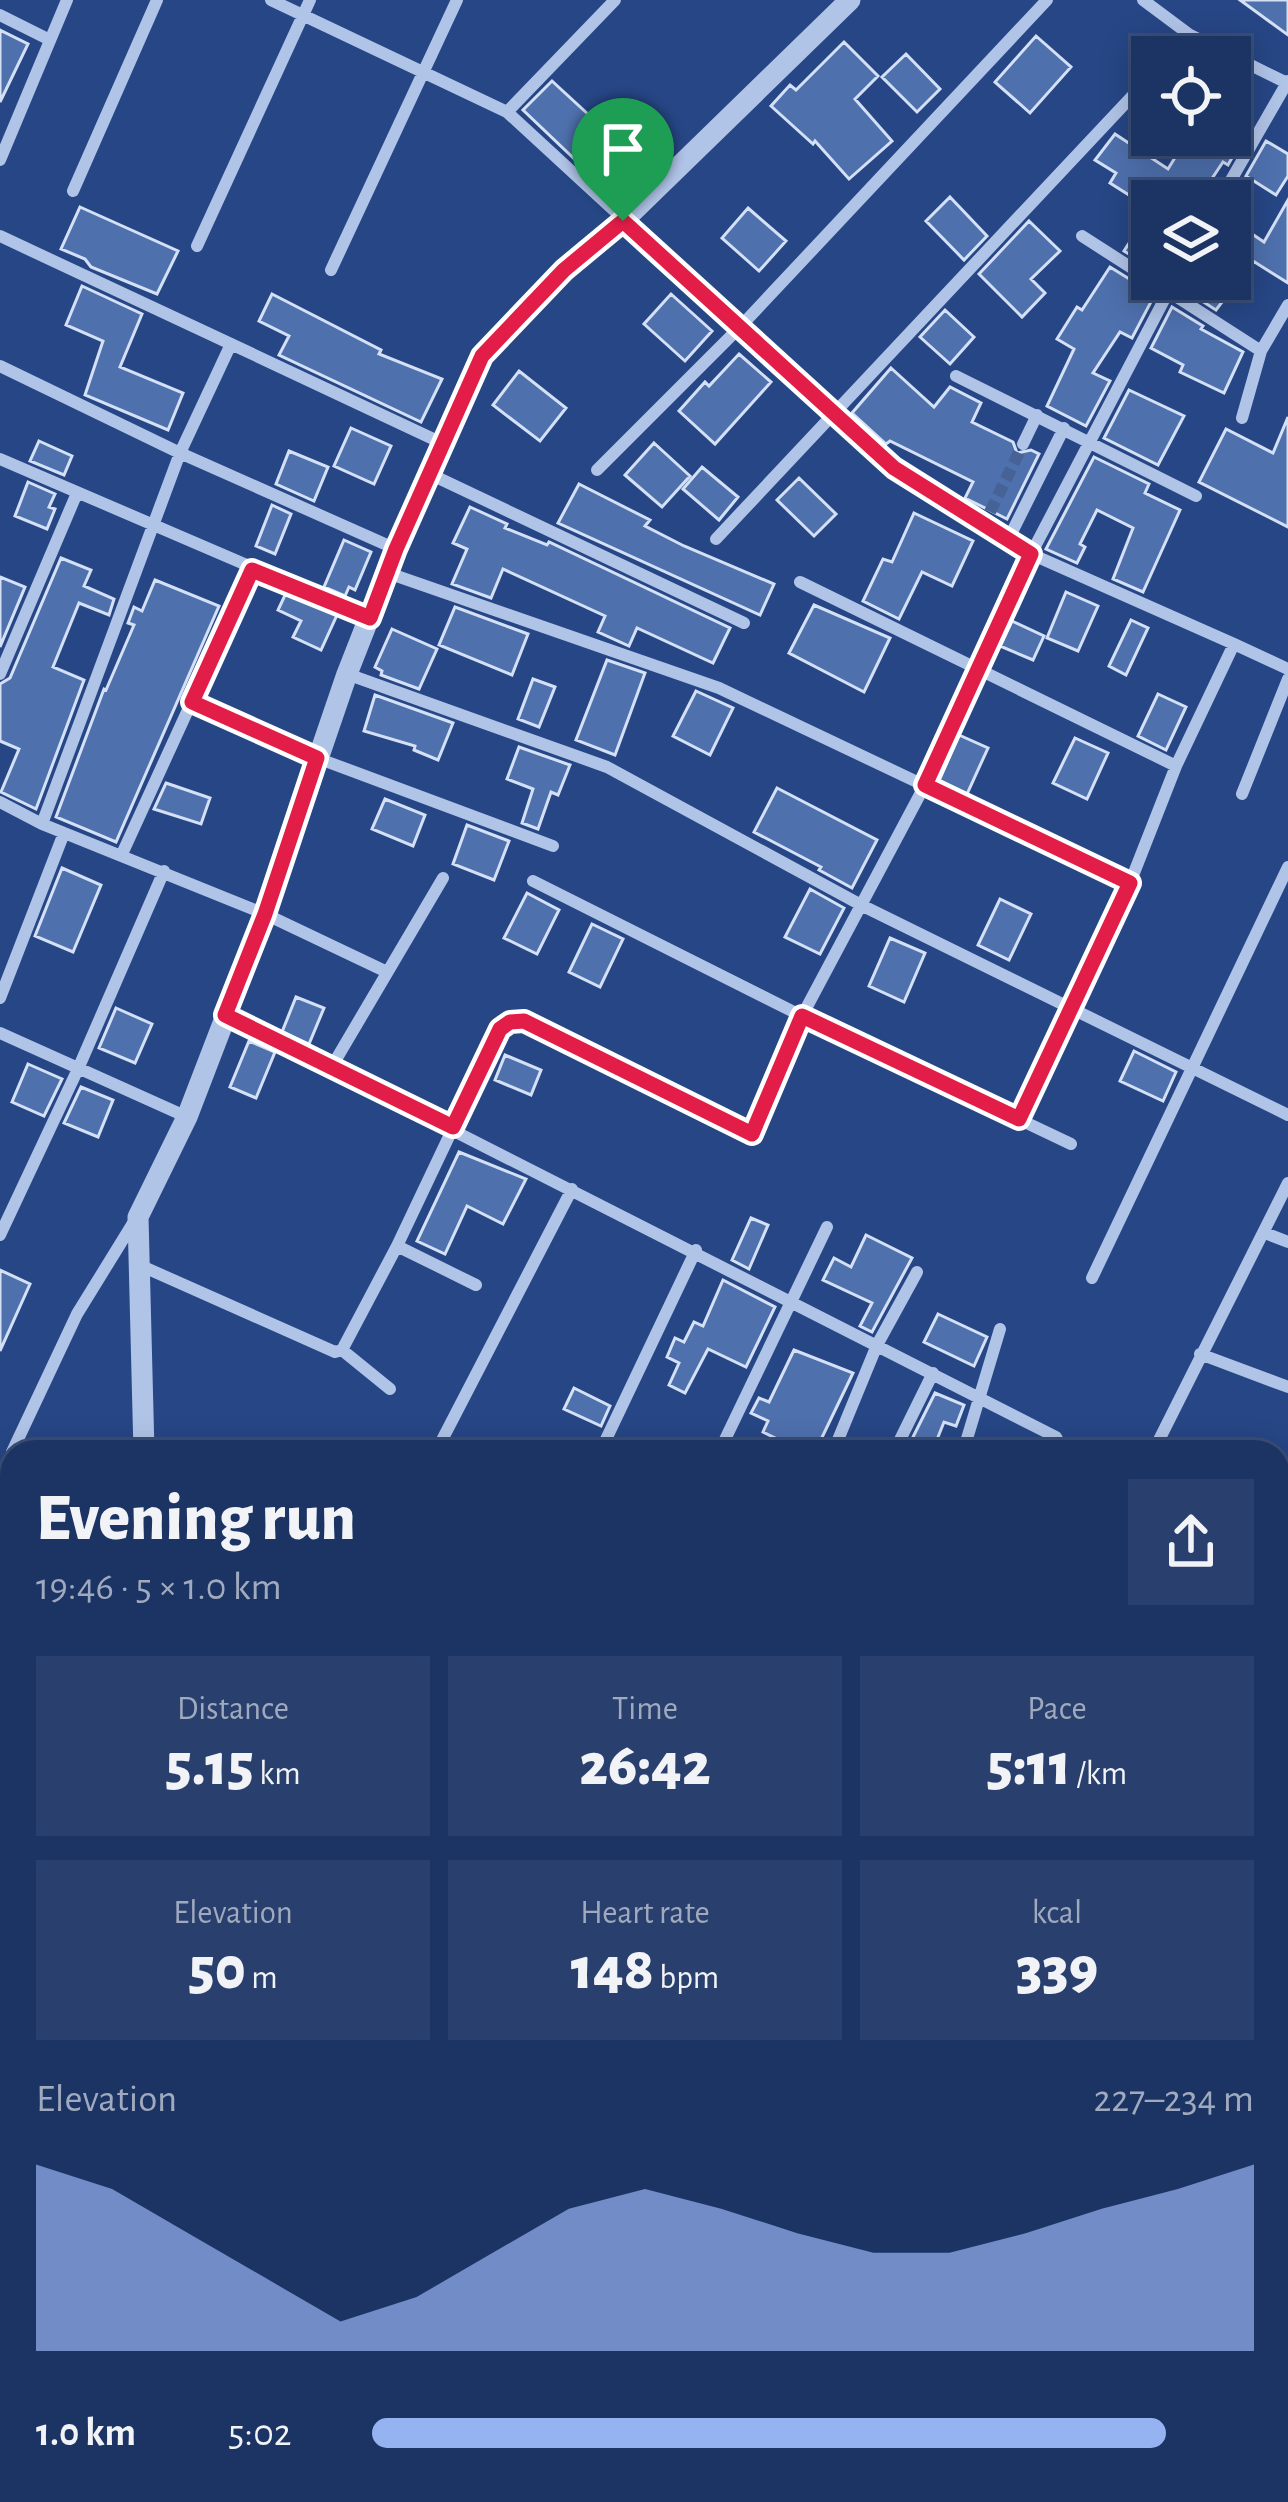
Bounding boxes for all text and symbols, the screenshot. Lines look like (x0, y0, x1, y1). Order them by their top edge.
map controls (1131, 36, 1251, 300)
button: locate (1131, 36, 1251, 156)
pin (572, 98, 674, 221)
icon: arrive (590, 116, 656, 182)
button: layers (1131, 180, 1251, 300)
button: share (1128, 1479, 1254, 1605)
text: Evening run (36, 1486, 356, 1552)
text: 19:46 · 5 × 1.0 km (36, 1568, 282, 1607)
text: Distance (177, 1693, 289, 1726)
text: Time (612, 1693, 678, 1726)
text: Pace (1027, 1693, 1087, 1726)
text: 5.15 (165, 1736, 254, 1796)
text: 26:42 (579, 1736, 711, 1796)
text: 5:11 (987, 1736, 1071, 1796)
text: km (254, 1758, 301, 1791)
text: /km (1071, 1758, 1127, 1791)
text: Elevation (173, 1897, 293, 1930)
text: Heart rate (580, 1897, 710, 1930)
text: kcal (1032, 1897, 1082, 1930)
text: 50 (188, 1940, 246, 2000)
text: 148 (571, 1940, 654, 2000)
text: 339 (1016, 1940, 1098, 2000)
text: m (246, 1962, 278, 1995)
text: bpm (654, 1962, 719, 1995)
text: Elevation (36, 2080, 177, 2119)
text: 227–234 m (1093, 2080, 1254, 2119)
text: 1.0 km (36, 2414, 136, 2453)
text: 5:02 (228, 2414, 292, 2453)

